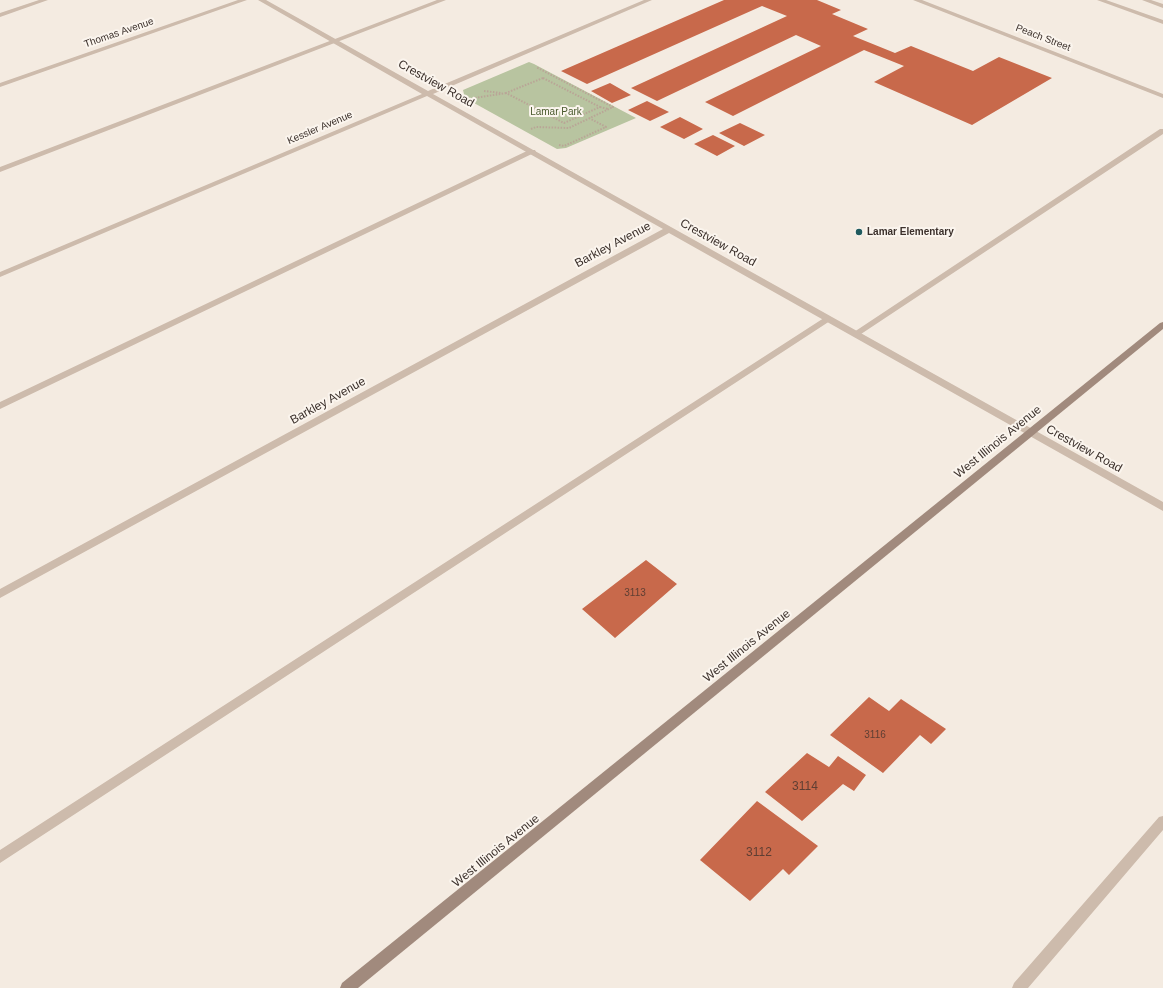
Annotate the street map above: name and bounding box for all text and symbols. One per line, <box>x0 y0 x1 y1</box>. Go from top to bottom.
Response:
street label: Thomas Avenue <box>83 16 155 50</box>
street label: Peach Street <box>1014 22 1072 54</box>
street label: Crestview Road <box>395 57 477 111</box>
park label: Lamar Park <box>530 106 582 118</box>
street label: Kessler Avenue <box>286 109 354 147</box>
street label: Crestview Road <box>677 216 759 270</box>
street label: Barkley Avenue <box>573 219 653 271</box>
place label: Lamar Elementary <box>867 226 954 238</box>
marker: Lamar Elementary <box>854 227 864 237</box>
street label: Barkley Avenue <box>288 374 368 428</box>
street label: West Illinois Avenue <box>952 403 1044 481</box>
street label: Crestview Road <box>1043 422 1125 476</box>
house number: 3113 <box>624 587 646 599</box>
street label: West Illinois Avenue <box>701 607 793 685</box>
house number: 3116 <box>864 729 886 741</box>
house number: 3114 <box>792 780 818 794</box>
street label: West Illinois Avenue <box>450 812 542 890</box>
house number: 3112 <box>746 846 772 860</box>

